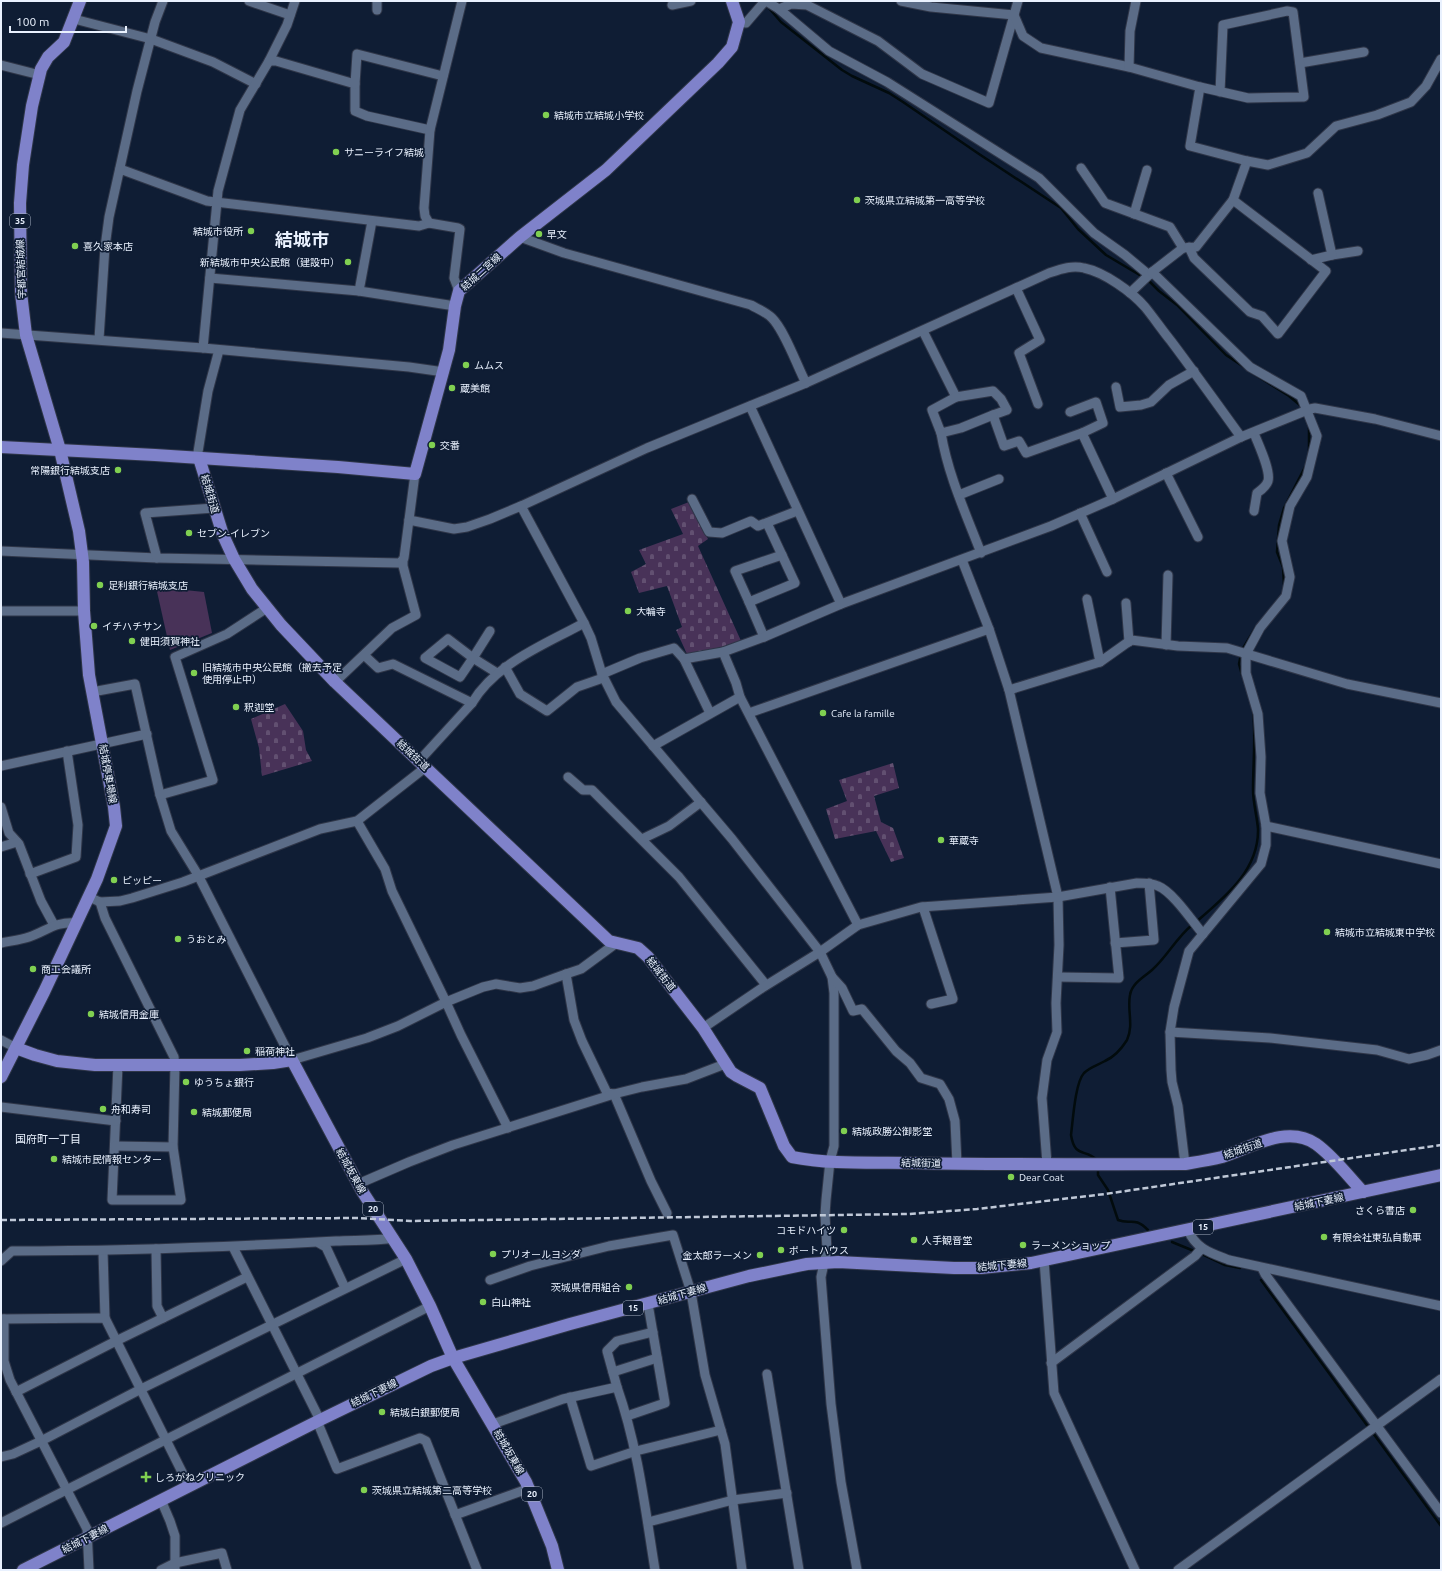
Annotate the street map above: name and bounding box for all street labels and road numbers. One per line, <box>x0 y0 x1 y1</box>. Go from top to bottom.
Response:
road number: 35 <box>10 214 30 228</box>
street label: 宇都宮結城線 <box>14 239 28 299</box>
street label: 結城二宮線 <box>459 251 503 293</box>
street label: 結城街道 <box>199 473 221 515</box>
street label: 結城街道 <box>395 737 431 773</box>
street label: 結城停車場線 <box>97 744 119 804</box>
street label: 結城街道 <box>644 955 678 993</box>
street label: 結城街道 <box>1222 1137 1264 1161</box>
street label: 結城坂東線 <box>334 1146 368 1196</box>
street label: 結城街道 <box>901 1157 941 1169</box>
street label: 結城下妻線 <box>1293 1191 1345 1213</box>
road number: 20 <box>363 1202 383 1216</box>
road number: 15 <box>1193 1220 1213 1234</box>
street label: 結城下妻線 <box>977 1257 1027 1273</box>
street label: 結城下妻線 <box>656 1282 708 1306</box>
road number: 15 <box>623 1301 643 1315</box>
street label: 結城下妻線 <box>349 1377 399 1409</box>
street label: 結城坂東線 <box>492 1428 526 1476</box>
road number: 20 <box>522 1487 542 1501</box>
street label: 結城下妻線 <box>60 1523 110 1555</box>

